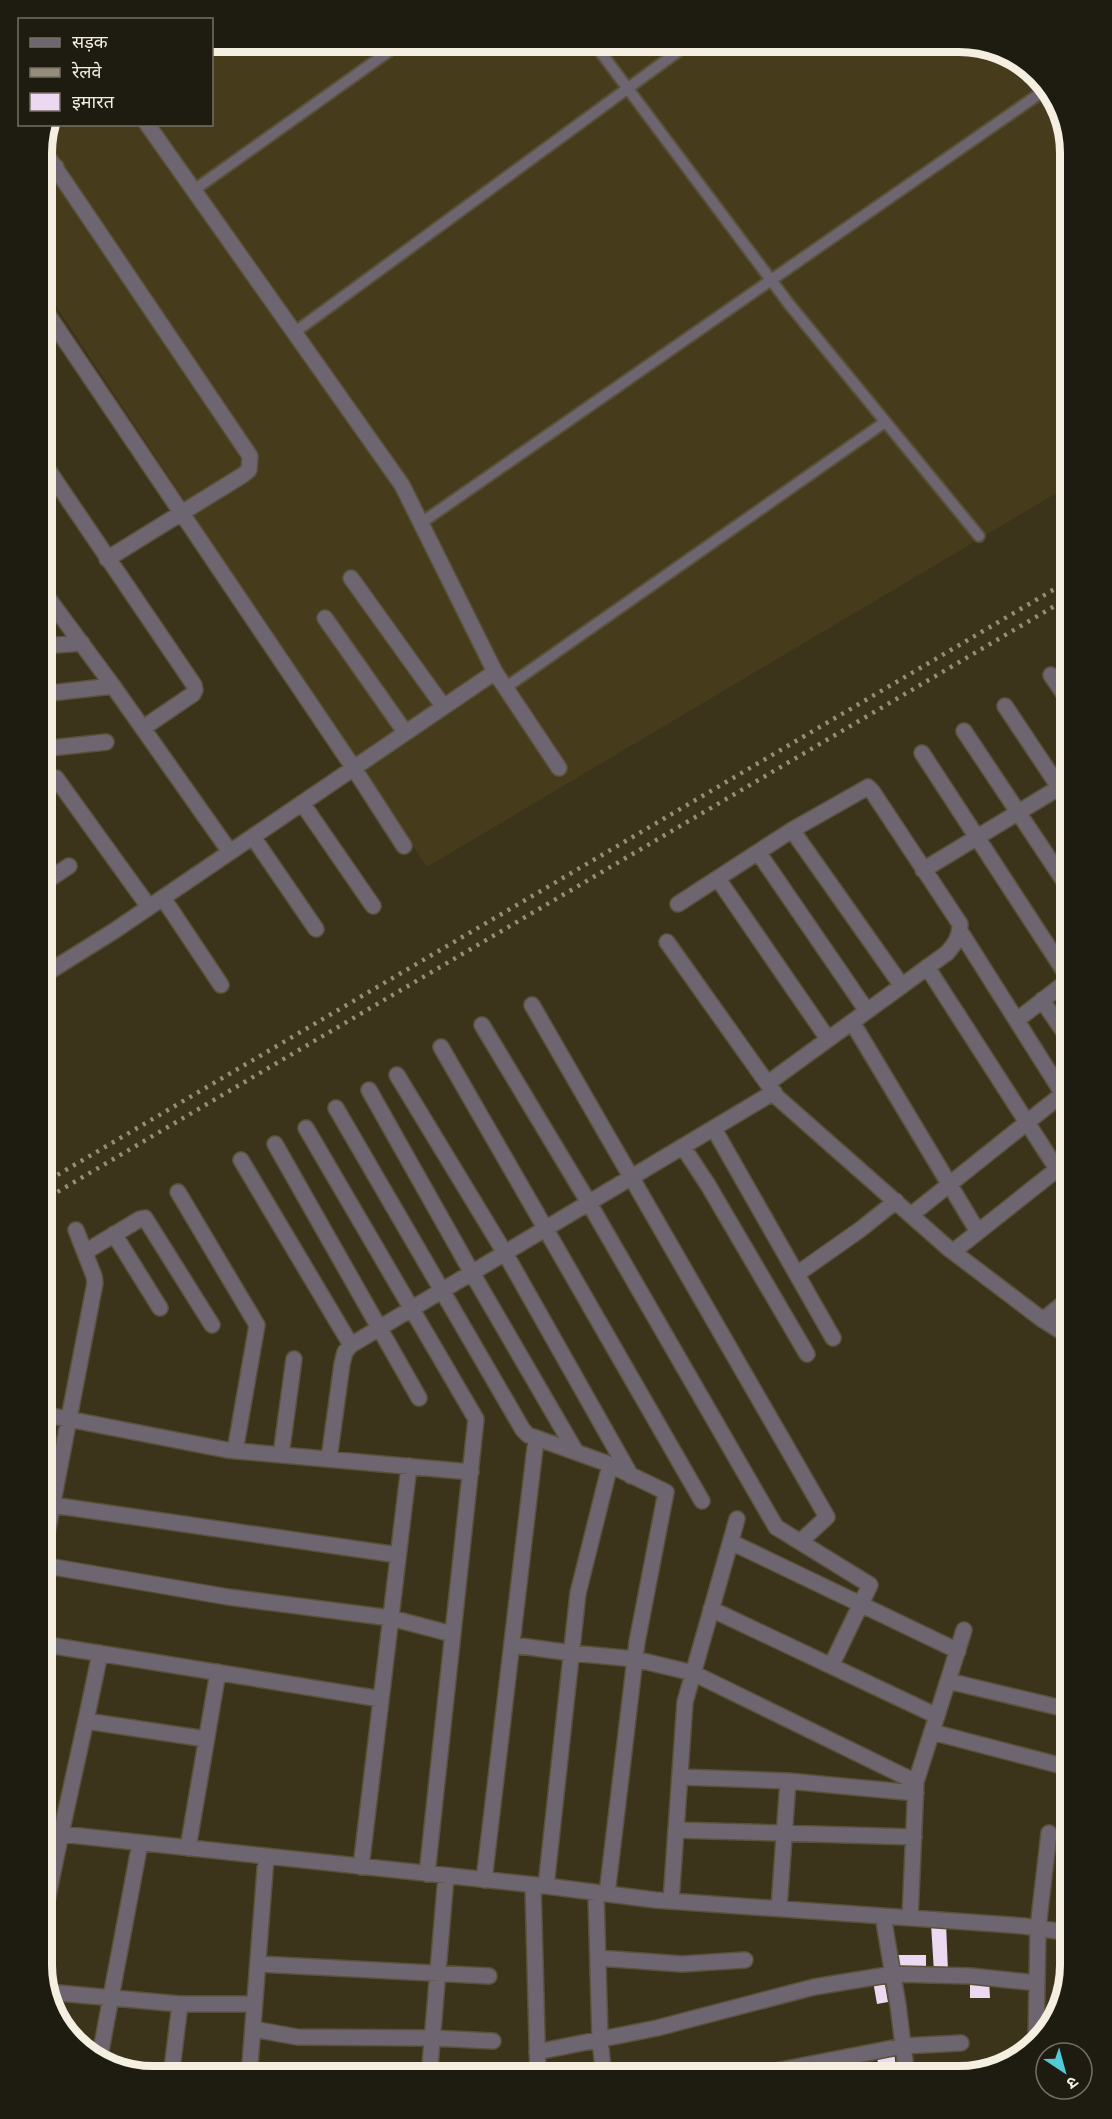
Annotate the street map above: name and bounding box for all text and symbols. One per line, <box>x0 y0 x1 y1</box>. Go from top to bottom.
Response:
legend <box>18 18 213 126</box>
text: सड़क <box>72 34 109 52</box>
text: रेलवे <box>71 61 103 82</box>
text: इमारत <box>72 94 115 112</box>
north arrow <box>1034 2041 1094 2101</box>
text: उ <box>1063 2073 1081 2092</box>

